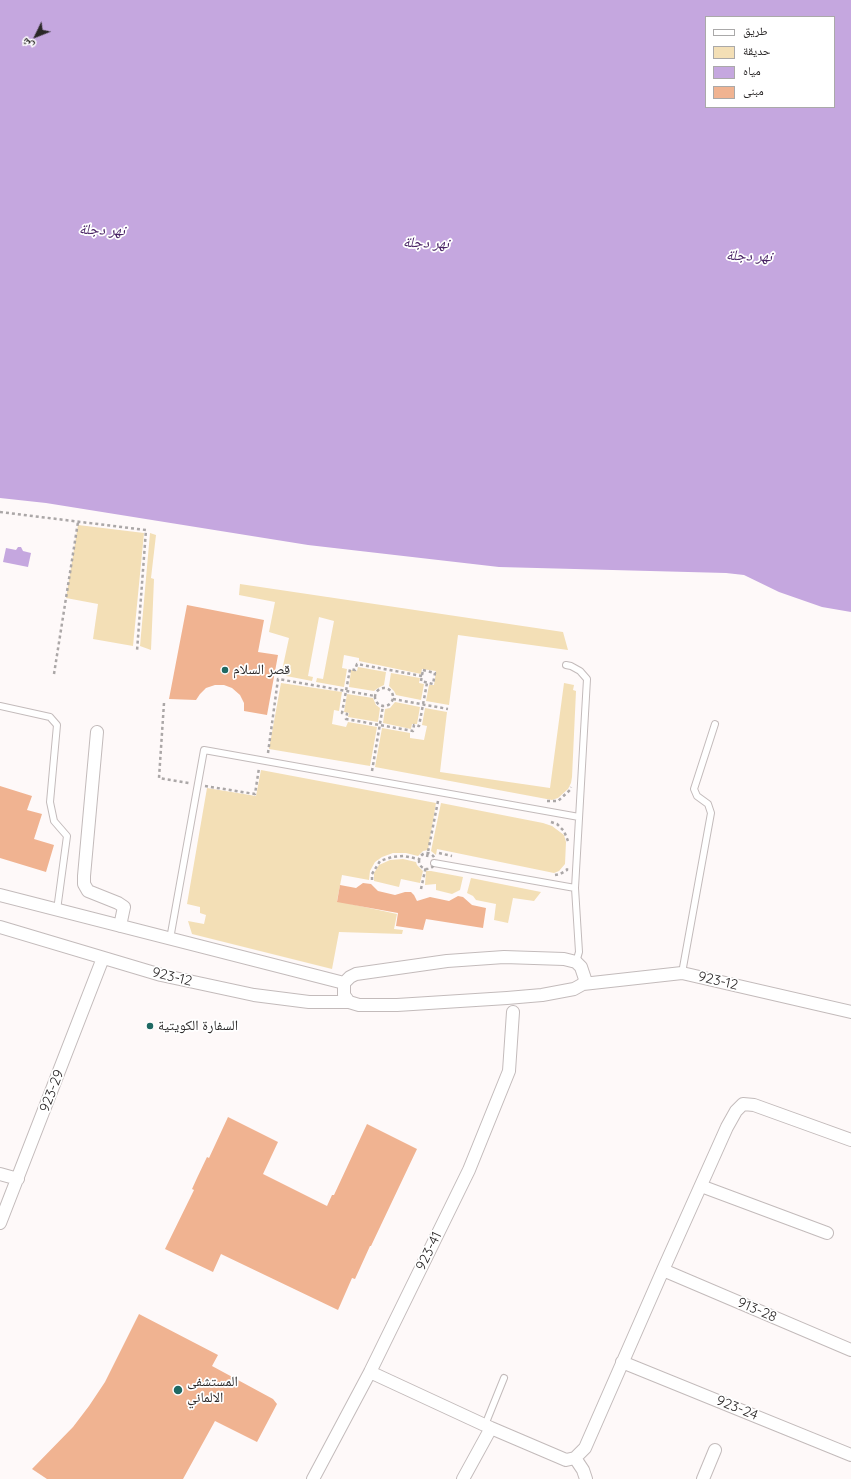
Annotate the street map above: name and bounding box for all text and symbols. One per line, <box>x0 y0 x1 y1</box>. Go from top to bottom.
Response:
north arrow <box>16 16 56 56</box>
legend <box>705 16 835 108</box>
text: طريق <box>743 23 768 38</box>
text: ش <box>18 35 36 53</box>
text: حديقة <box>743 43 771 58</box>
text: مياه <box>743 63 761 78</box>
text: مبنى <box>743 83 764 98</box>
water label: نهر دجلة <box>79 220 125 240</box>
water label: نهر دجلة <box>403 233 449 253</box>
water label: نهر دجلة <box>726 246 772 266</box>
place label: قصر السلام <box>233 662 290 678</box>
marker: قصر السلام <box>220 665 230 675</box>
street label: 923-12 <box>150 964 194 990</box>
street label: 923-12 <box>696 968 740 994</box>
place label: السفارة الكويتية <box>158 1018 238 1034</box>
marker: السفارة الكويتية <box>145 1021 155 1031</box>
street label: 923-29 <box>36 1067 68 1115</box>
street label: 923-41 <box>413 1229 445 1273</box>
street label: 913-28 <box>735 1294 779 1326</box>
place label: المستشفى الالماني <box>187 1374 238 1406</box>
marker: المستشفى الالماني <box>172 1384 184 1396</box>
street label: 923-24 <box>714 1392 760 1424</box>

